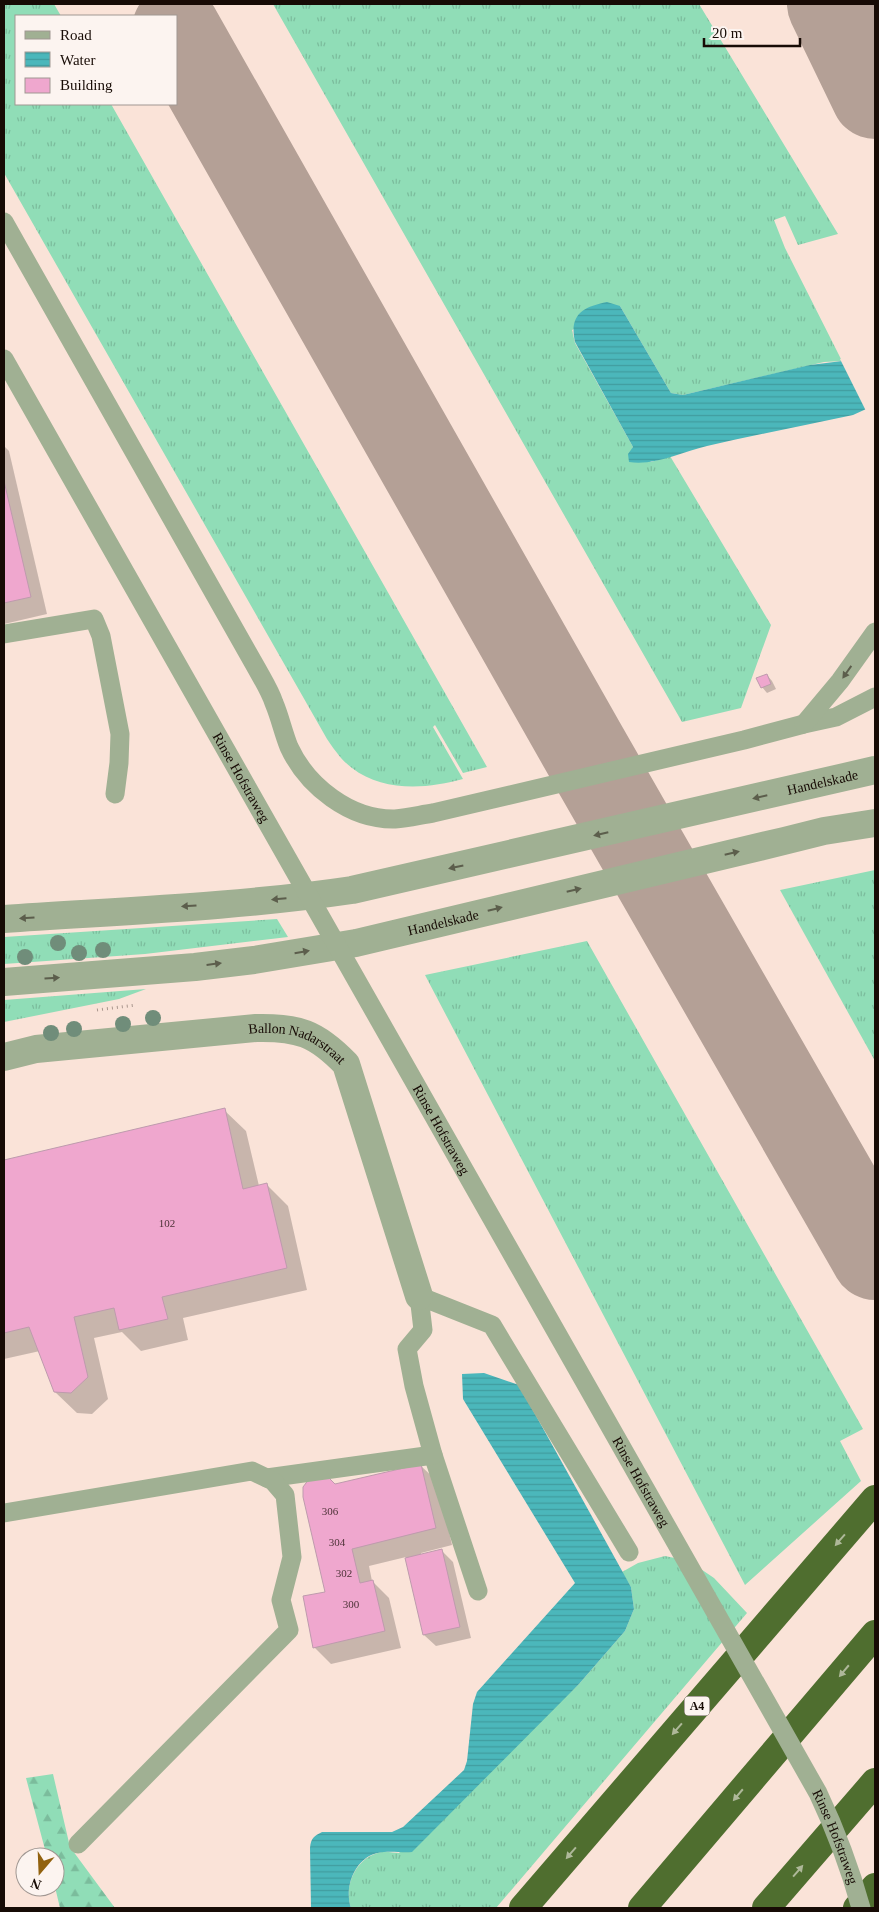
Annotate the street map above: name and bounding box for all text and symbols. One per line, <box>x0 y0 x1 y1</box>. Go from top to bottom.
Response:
legend <box>15 15 178 105</box>
scale bar <box>704 15 800 47</box>
text: 20 m <box>712 25 743 41</box>
text: Road <box>60 27 92 43</box>
text: Water <box>60 52 95 68</box>
text: Building <box>60 77 113 93</box>
one-way arrow <box>842 665 852 678</box>
street label: Rinse Hofstraweg <box>210 730 272 825</box>
street label: Handelskade <box>786 767 860 798</box>
one-way arrow <box>752 793 767 801</box>
one-way arrow <box>594 830 609 838</box>
one-way arrow <box>725 849 740 857</box>
one-way arrow <box>448 863 463 871</box>
one-way arrow <box>567 886 582 894</box>
one-way arrow <box>271 896 287 904</box>
one-way arrow <box>181 903 197 911</box>
one-way arrow <box>487 904 502 912</box>
street label: Handelskade <box>406 907 480 938</box>
one-way arrow <box>19 914 35 922</box>
one-way arrow <box>294 947 310 955</box>
one-way arrow <box>207 960 223 968</box>
one-way arrow <box>45 974 61 982</box>
street label: Ballon Nadarstraat <box>248 1021 349 1067</box>
street label: Rinse Hofstraweg <box>410 1082 472 1177</box>
house number: 102 <box>159 1217 175 1229</box>
street label: Rinse Hofstraweg <box>609 1434 672 1530</box>
house number: 306 <box>322 1505 339 1517</box>
one-way arrow <box>834 1533 846 1545</box>
house number: 304 <box>329 1536 346 1548</box>
house number: 302 <box>336 1567 352 1579</box>
house number: 300 <box>343 1598 360 1610</box>
one-way arrow <box>838 1665 849 1678</box>
road number: A4 <box>684 1696 710 1715</box>
one-way arrow <box>671 1723 683 1735</box>
street label: Rinse Hofstraweg <box>809 1787 860 1886</box>
one-way arrow <box>733 1789 744 1801</box>
one-way arrow <box>565 1846 577 1858</box>
north arrow <box>15 1847 65 1897</box>
one-way arrow <box>792 1866 804 1878</box>
text: N <box>29 1875 43 1893</box>

